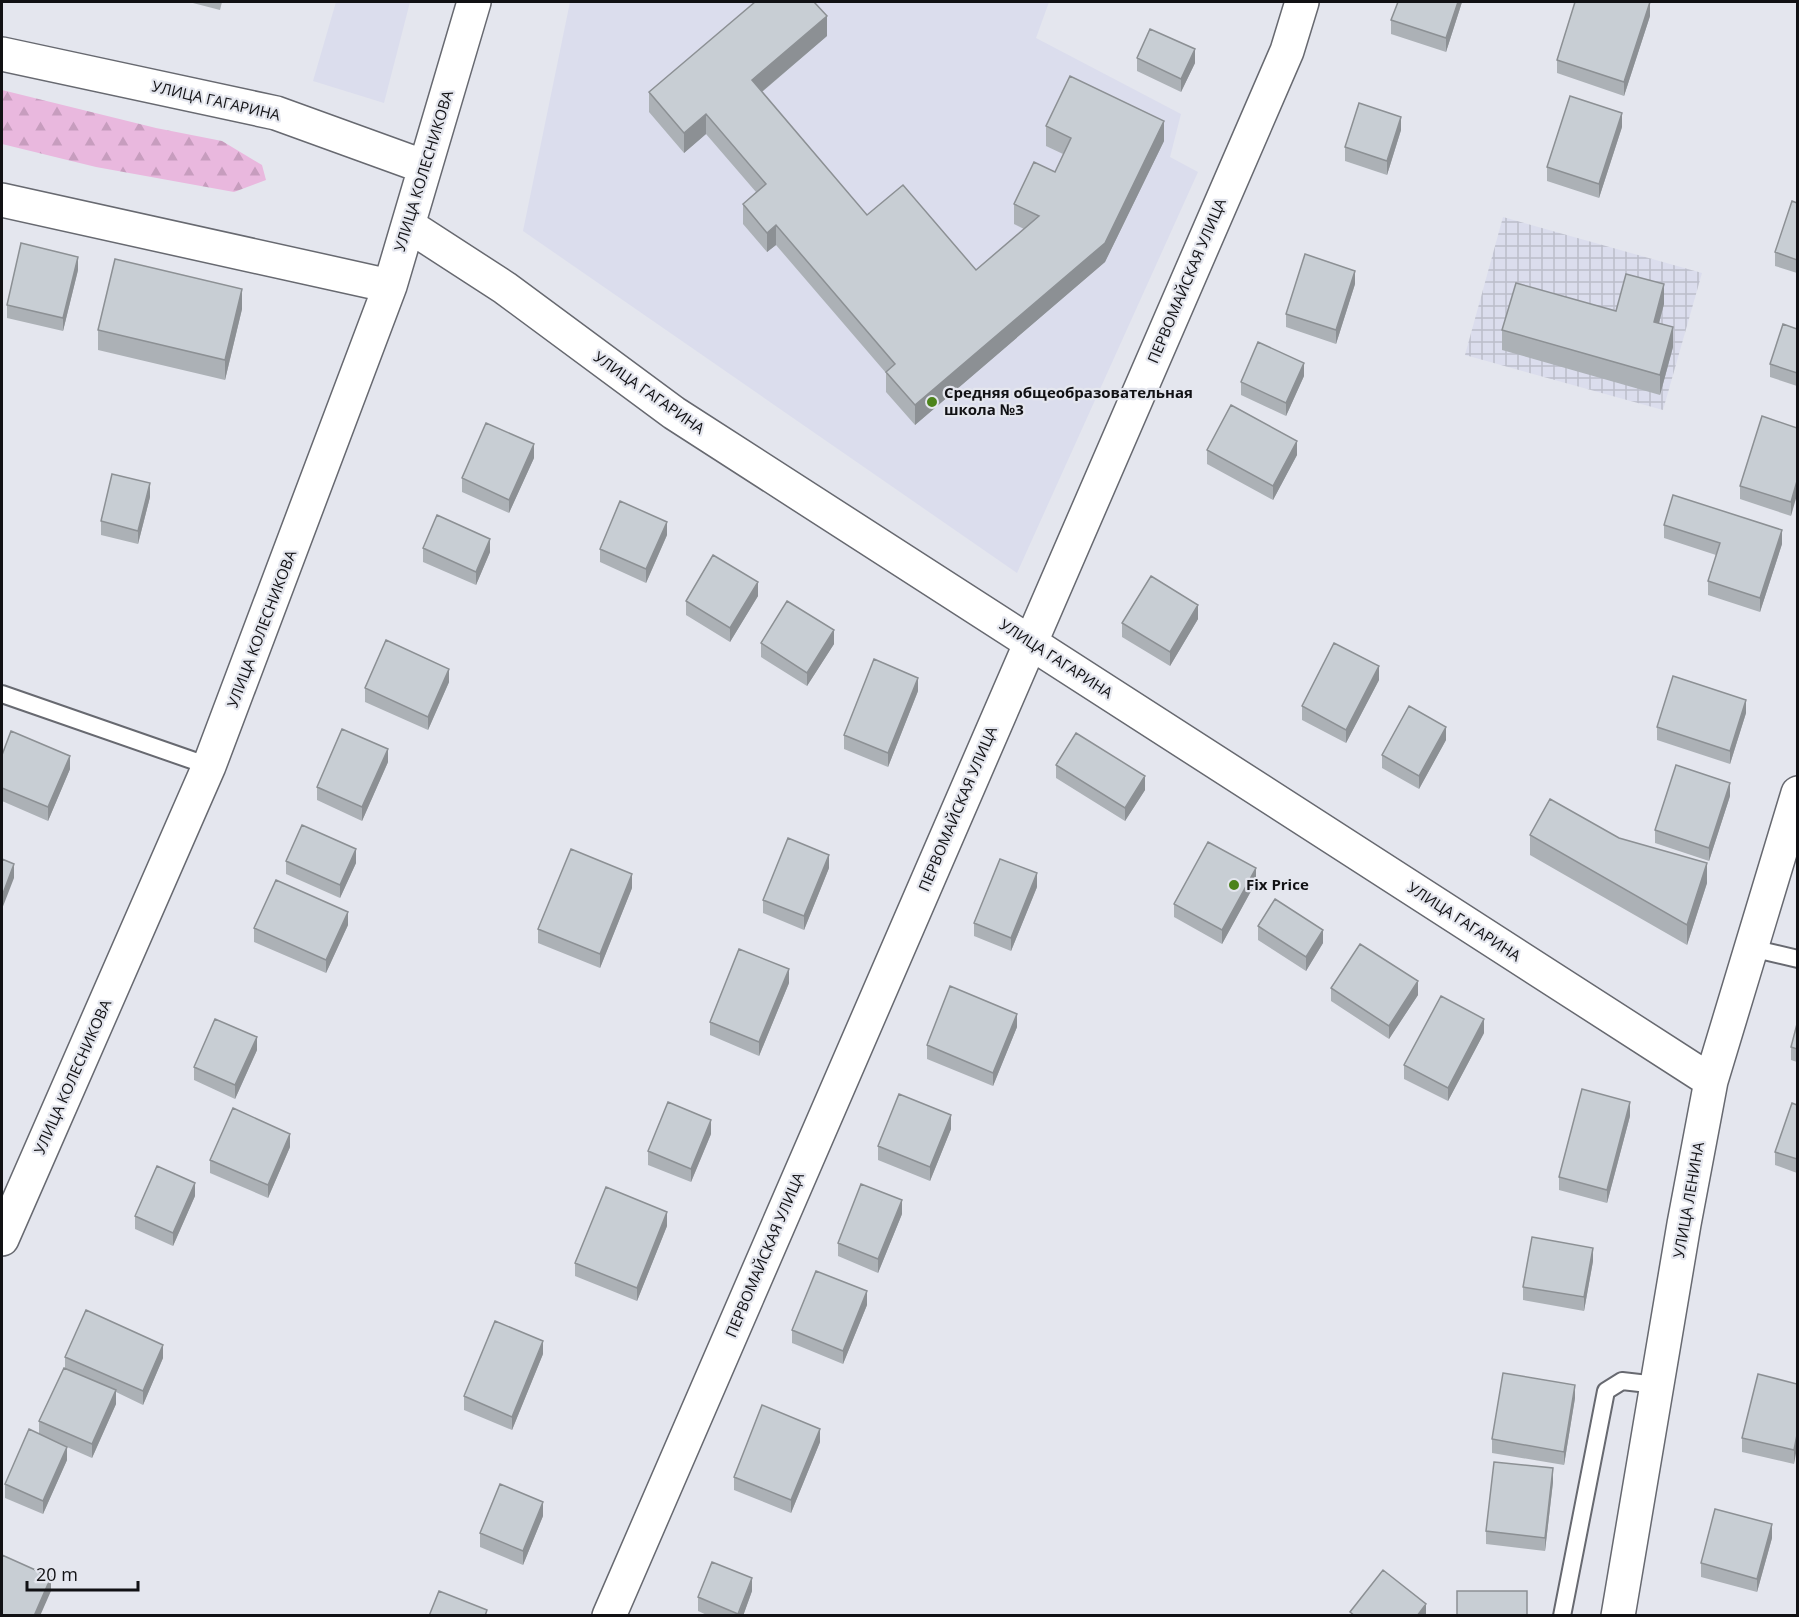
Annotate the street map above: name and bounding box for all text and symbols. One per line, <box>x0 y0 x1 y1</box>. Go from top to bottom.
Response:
street label: УЛИЦА ГАГАРИНА <box>150 76 283 125</box>
street label: УЛИЦА КОЛЕСНИКОВА <box>389 87 457 254</box>
street label: ПЕРВОМАЙСКАЯ УЛИЦА <box>1142 195 1230 366</box>
street label: УЛИЦА ГАГАРИНА <box>590 346 709 438</box>
place label: Средняя общеобразовательная школа №3 <box>944 382 1193 419</box>
marker: Средняя общеобразовательная школа №3 <box>925 395 939 409</box>
street label: УЛИЦА КОЛЕСНИКОВА <box>222 547 301 710</box>
street label: УЛИЦА ГАГАРИНА <box>996 614 1117 703</box>
street label: ПЕРВОМАЙСКАЯ УЛИЦА <box>913 723 1001 894</box>
place label: Fix Price <box>1246 874 1309 894</box>
street label: УЛИЦА ГАГАРИНА <box>1404 877 1525 966</box>
marker: Fix Price <box>1227 878 1241 892</box>
street label: УЛИЦА КОЛЕСНИКОВА <box>29 996 115 1157</box>
street label: УЛИЦА ЛЕНИНА <box>1668 1140 1708 1259</box>
street label: ПЕРВОМАЙСКАЯ УЛИЦА <box>720 1169 808 1340</box>
scale bar <box>27 1554 138 1592</box>
text: 20 m <box>36 1562 78 1586</box>

